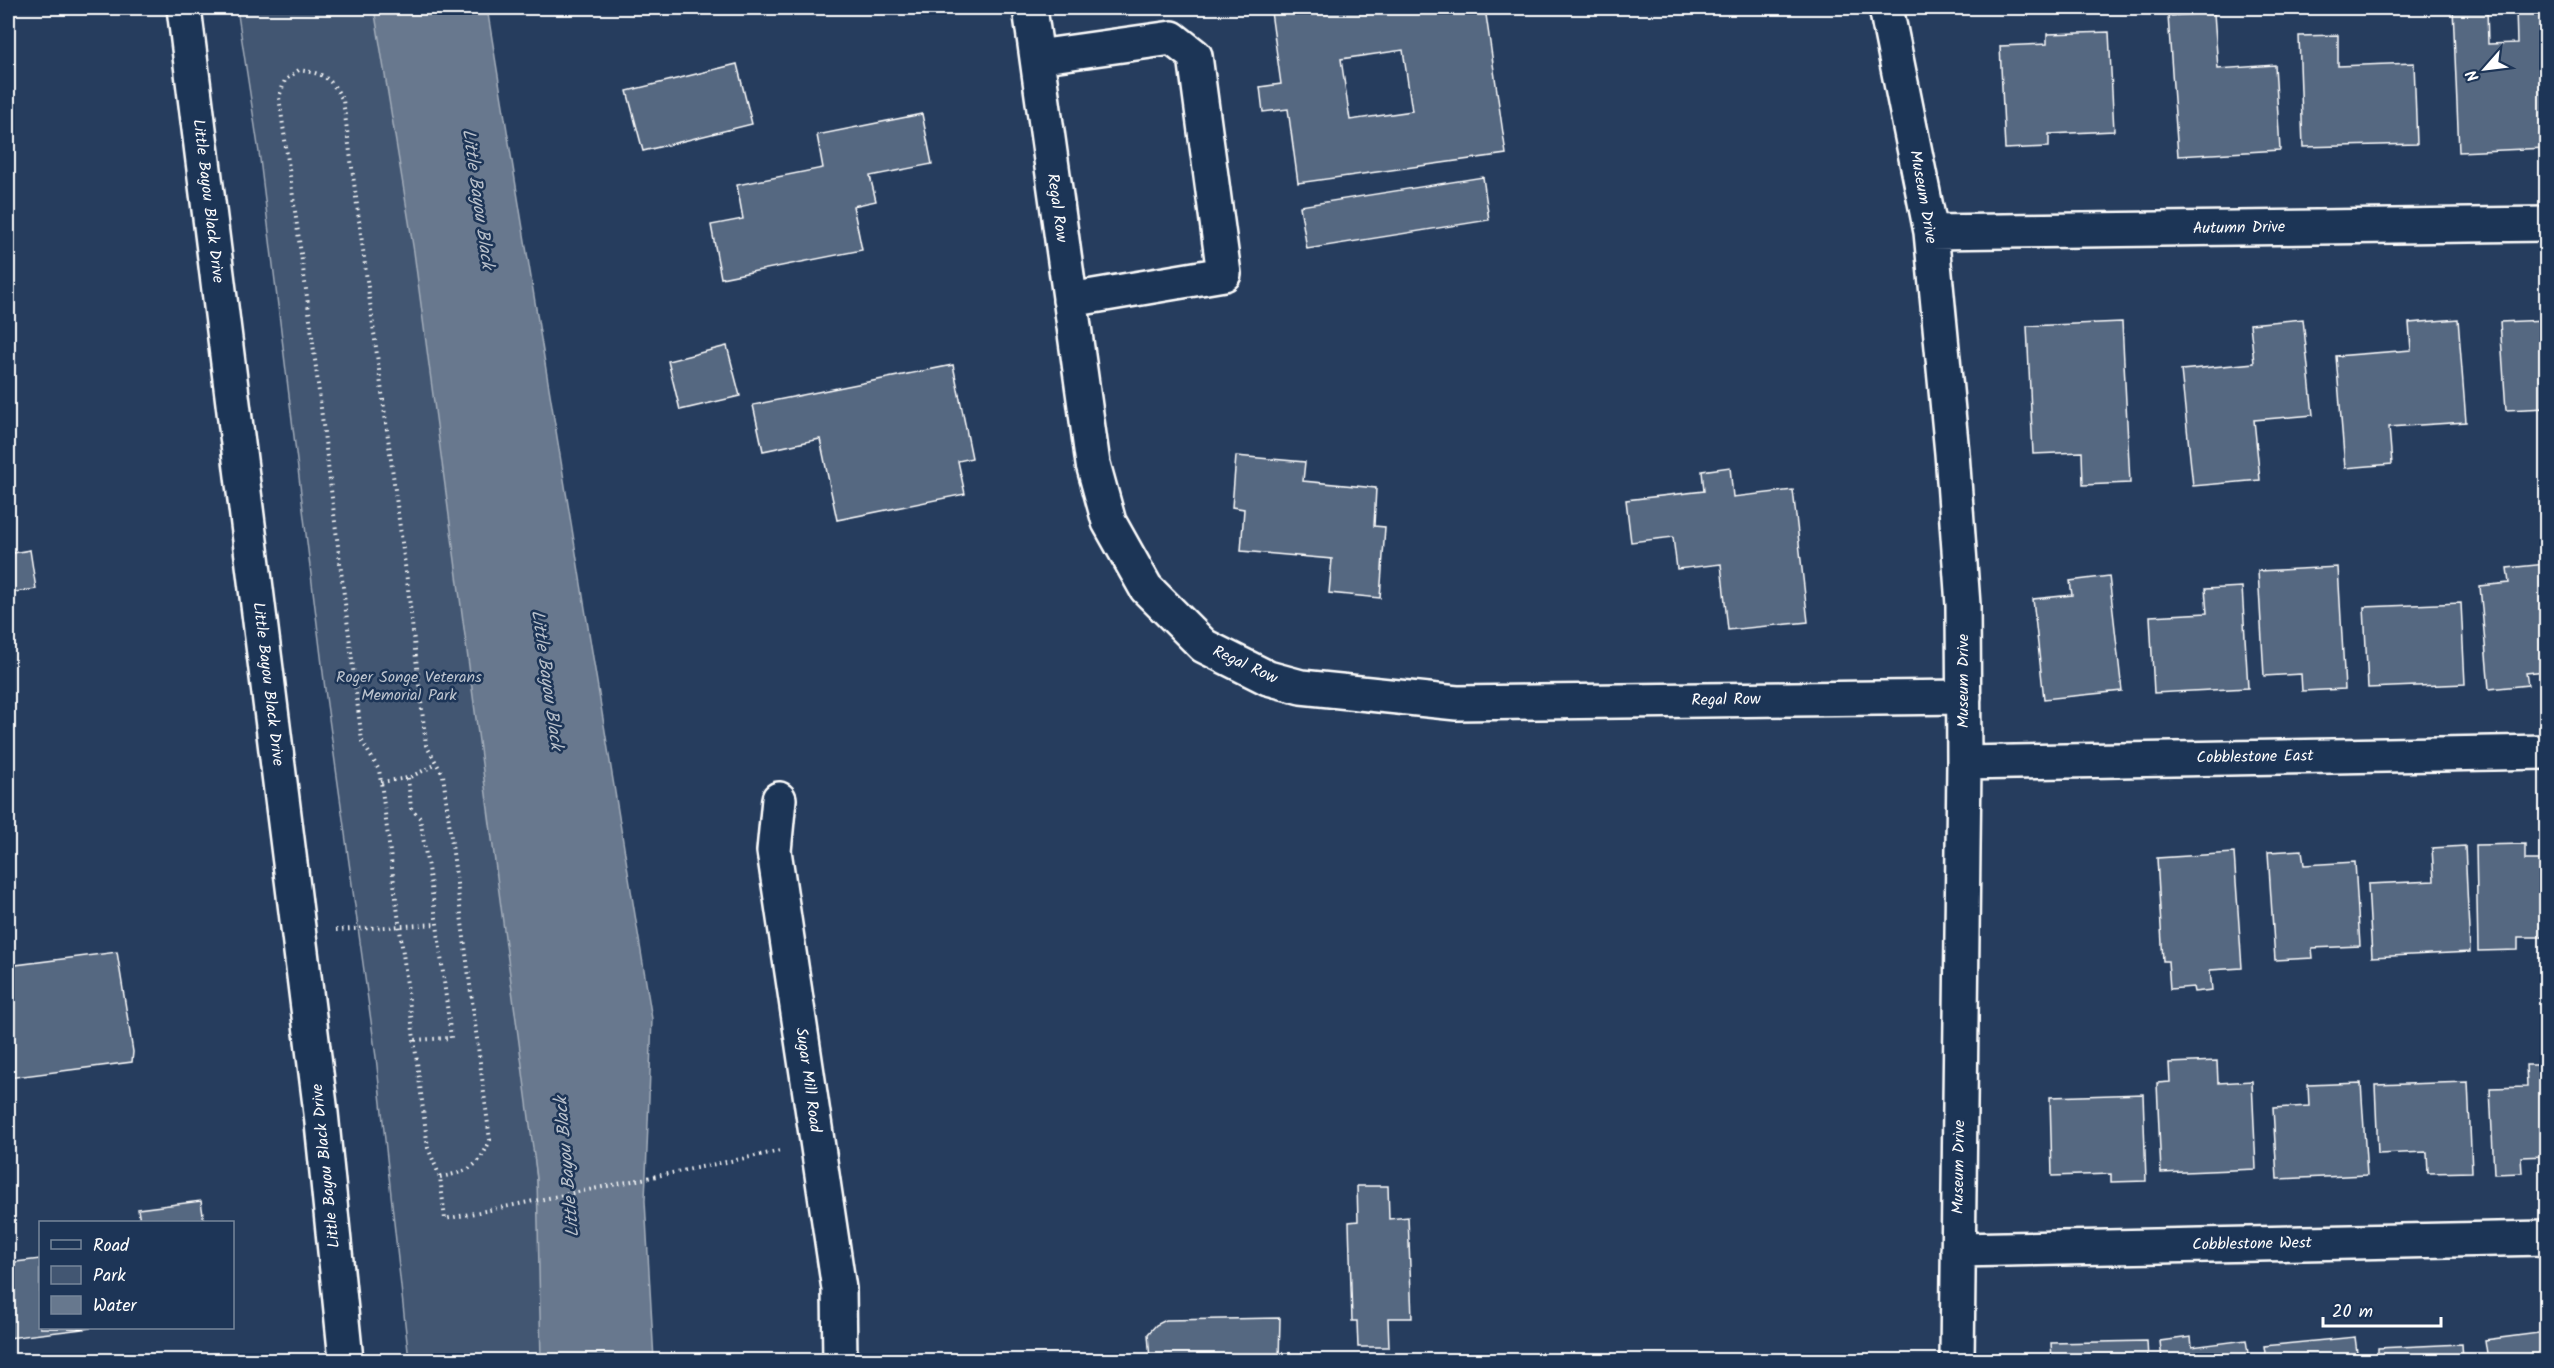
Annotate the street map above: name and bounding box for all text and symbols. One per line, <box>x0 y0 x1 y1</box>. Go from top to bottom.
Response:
north arrow <box>2455 39 2515 99</box>
text: N <box>2460 65 2486 86</box>
street label: Little Bayou Black Drive <box>186 118 230 284</box>
water label: Little Bayou Black <box>453 127 502 273</box>
street label: Museum Drive <box>1902 148 1944 246</box>
street label: Regal Row <box>1040 172 1074 244</box>
street label: Autumn Drive <box>2193 215 2285 241</box>
street label: Little Bayou Black Drive <box>246 601 290 767</box>
water label: Little Bayou Black <box>522 608 571 754</box>
street label: Museum Drive <box>1951 634 1976 728</box>
street label: Regal Row <box>1208 639 1282 691</box>
park label: Roger Songe Veterans Memorial Park <box>336 665 482 708</box>
street label: Regal Row <box>1691 687 1761 713</box>
street label: Cobblestone East <box>2196 743 2315 771</box>
street label: Sugar Mill Road <box>788 1026 828 1135</box>
street label: Little Bayou Black Drive <box>305 1083 347 1249</box>
water label: Little Bayou Black <box>547 1093 589 1238</box>
street label: Museum Drive <box>1946 1120 1972 1214</box>
legend <box>39 1221 234 1329</box>
street label: Cobblestone West <box>2192 1230 2313 1258</box>
text: Road <box>93 1232 130 1261</box>
text: Park <box>93 1262 126 1291</box>
scale bar <box>2323 1290 2442 1328</box>
text: Water <box>93 1292 138 1321</box>
text: 20 m <box>2332 1298 2373 1327</box>

